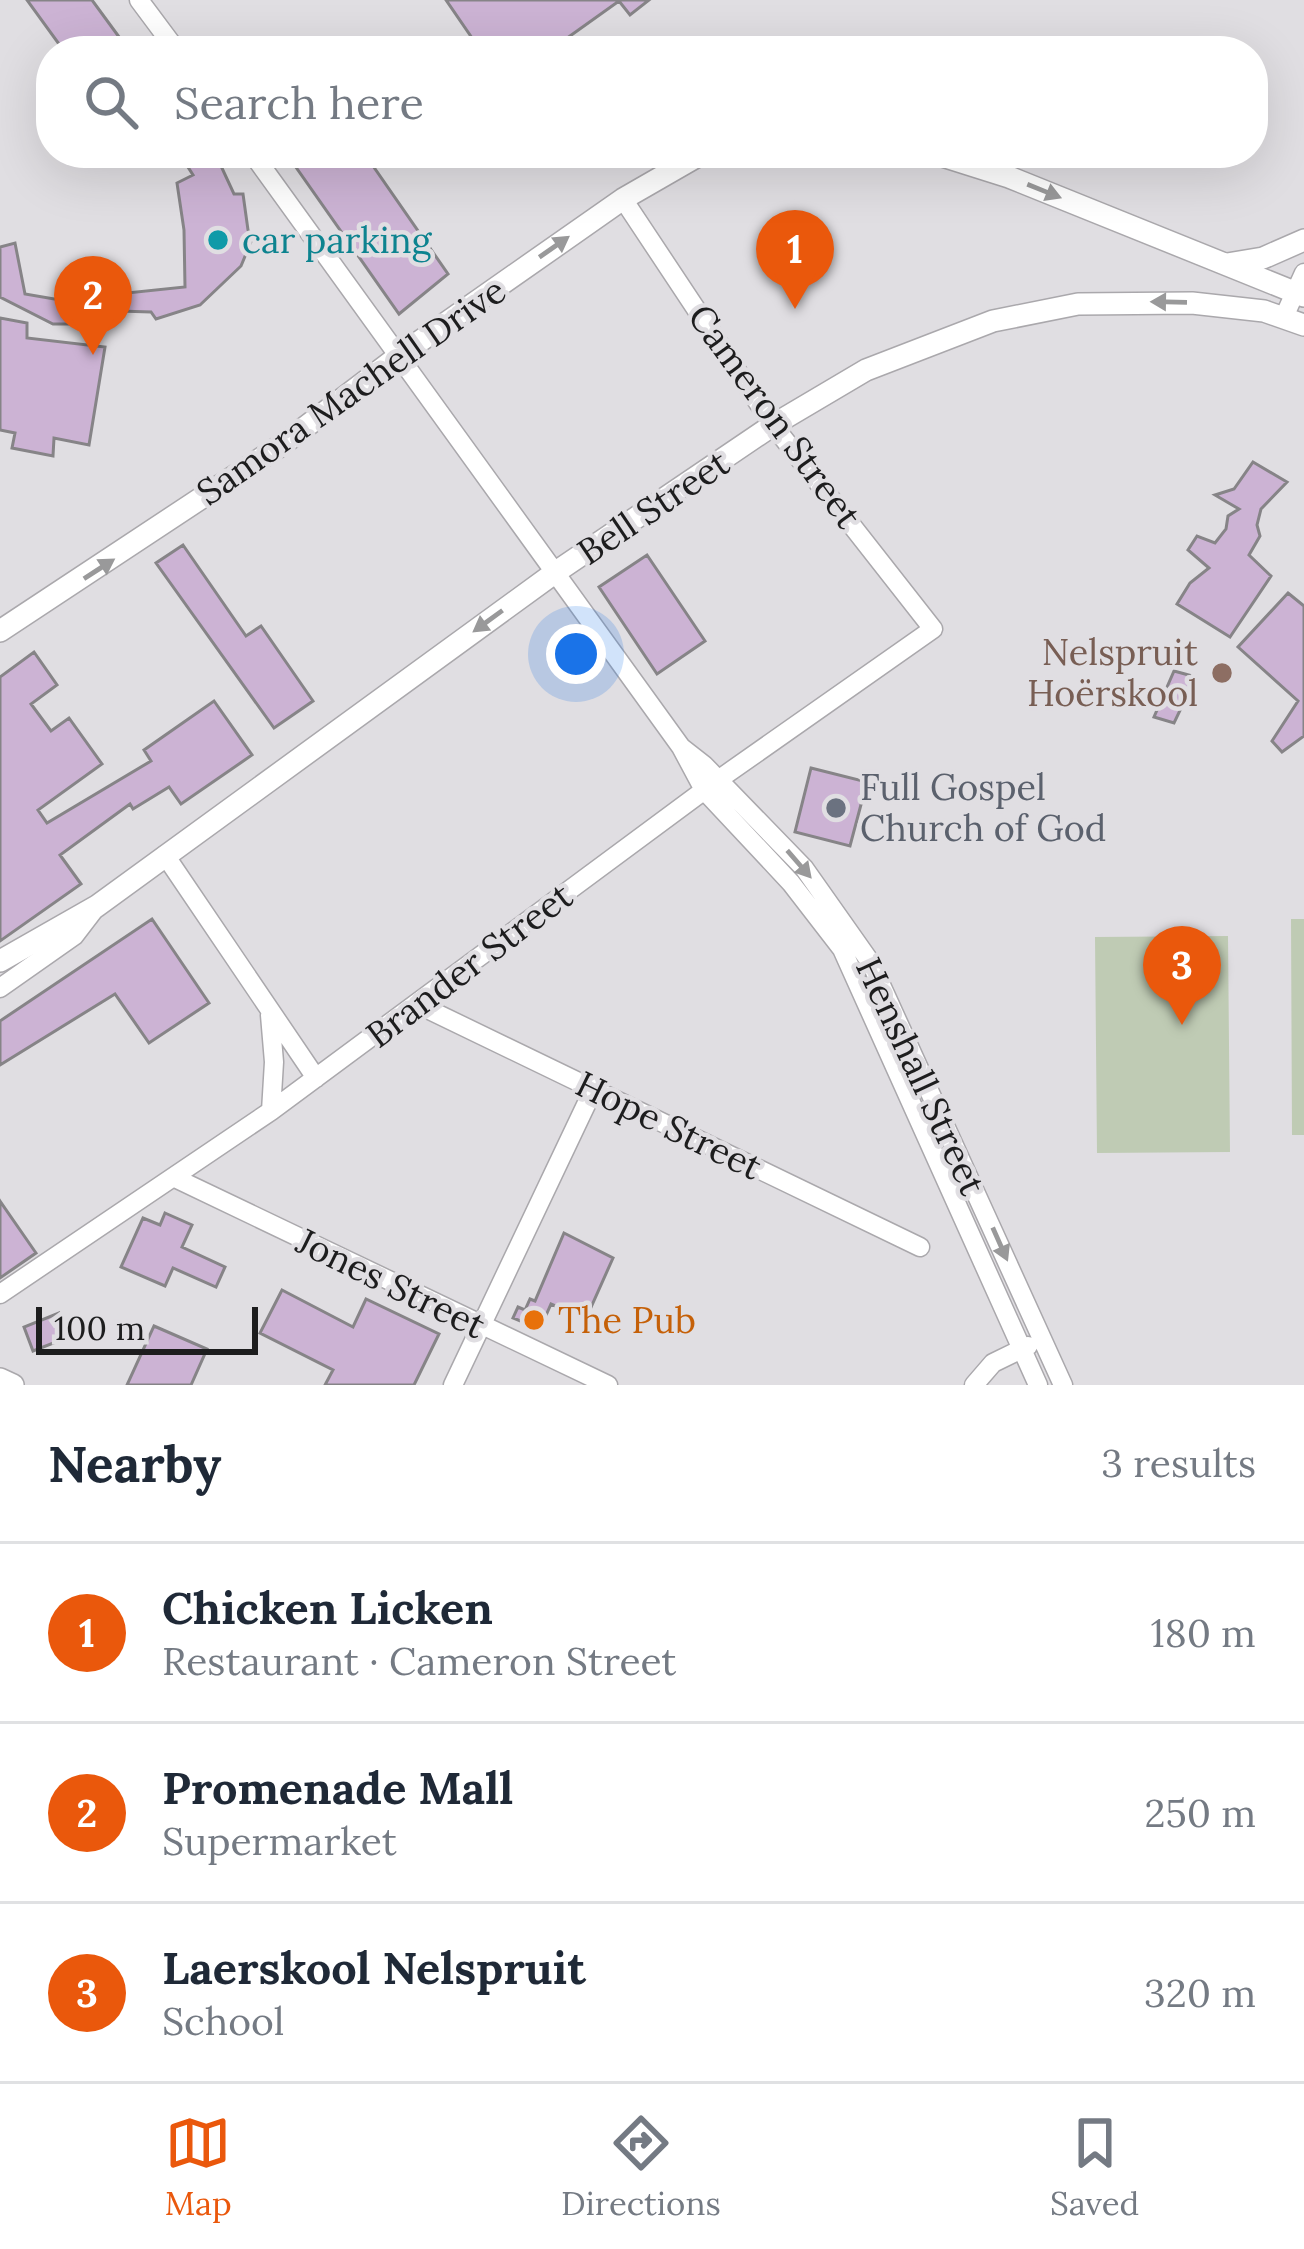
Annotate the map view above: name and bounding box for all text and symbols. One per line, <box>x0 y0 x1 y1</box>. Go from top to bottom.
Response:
search box <box>36 36 1268 168</box>
icon: search <box>78 69 144 135</box>
text: Search here <box>174 74 424 131</box>
one-way arrow <box>1026 182 1062 201</box>
pin: 1 <box>756 210 834 309</box>
place label: car parking <box>242 217 433 263</box>
marker: car parking <box>205 227 231 253</box>
one-way arrow <box>538 236 571 259</box>
pin: 2 <box>54 256 132 355</box>
street label: Samora Machell Drive <box>188 267 514 515</box>
one-way arrow <box>1149 293 1187 312</box>
street label: Cameron Street <box>678 295 872 537</box>
street label: Bell Street <box>568 440 738 574</box>
one-way arrow <box>82 559 116 580</box>
one-way arrow <box>472 609 504 633</box>
your location <box>546 624 606 684</box>
place label: Nelspruit Hoërskool <box>1027 629 1198 716</box>
marker: Nelspruit Hoërskool <box>1209 660 1235 686</box>
place label: Full Gospel Church of God <box>860 764 1106 851</box>
marker: Full Gospel Church of God <box>823 795 849 821</box>
one-way arrow <box>785 849 812 879</box>
street label: Brander Street <box>357 873 581 1057</box>
pin: 3 <box>1143 926 1221 1025</box>
street label: Henshall Street <box>846 950 996 1202</box>
street label: Hope Street <box>569 1060 769 1190</box>
street label: Jones Street <box>288 1217 493 1348</box>
one-way arrow <box>991 1227 1011 1262</box>
place label: The Pub <box>558 1297 696 1343</box>
scale bar <box>36 1301 258 1354</box>
text: 100 m <box>54 1307 145 1349</box>
marker: The Pub <box>521 1307 547 1333</box>
text: Nearby <box>48 1431 221 1496</box>
text: 3 results <box>1101 1438 1256 1488</box>
text: Chicken Licken <box>162 1579 493 1636</box>
text: 1 <box>79 1608 95 1658</box>
text: 180 m <box>1151 1608 1256 1658</box>
text: Restaurant · Cameron Street <box>162 1636 676 1686</box>
text: Promenade Mall <box>162 1759 513 1816</box>
text: 2 <box>77 1788 97 1838</box>
text: 250 m <box>1144 1788 1256 1838</box>
text: Supermarket <box>162 1816 397 1866</box>
text: Laerskool Nelspruit <box>162 1939 586 1996</box>
text: 3 <box>76 1968 98 2018</box>
text: 320 m <box>1144 1968 1256 2018</box>
text: School <box>162 1996 284 2046</box>
tab: Map <box>165 2110 232 2224</box>
tab: Directions <box>561 2110 721 2224</box>
tab: Saved <box>1050 2110 1139 2224</box>

